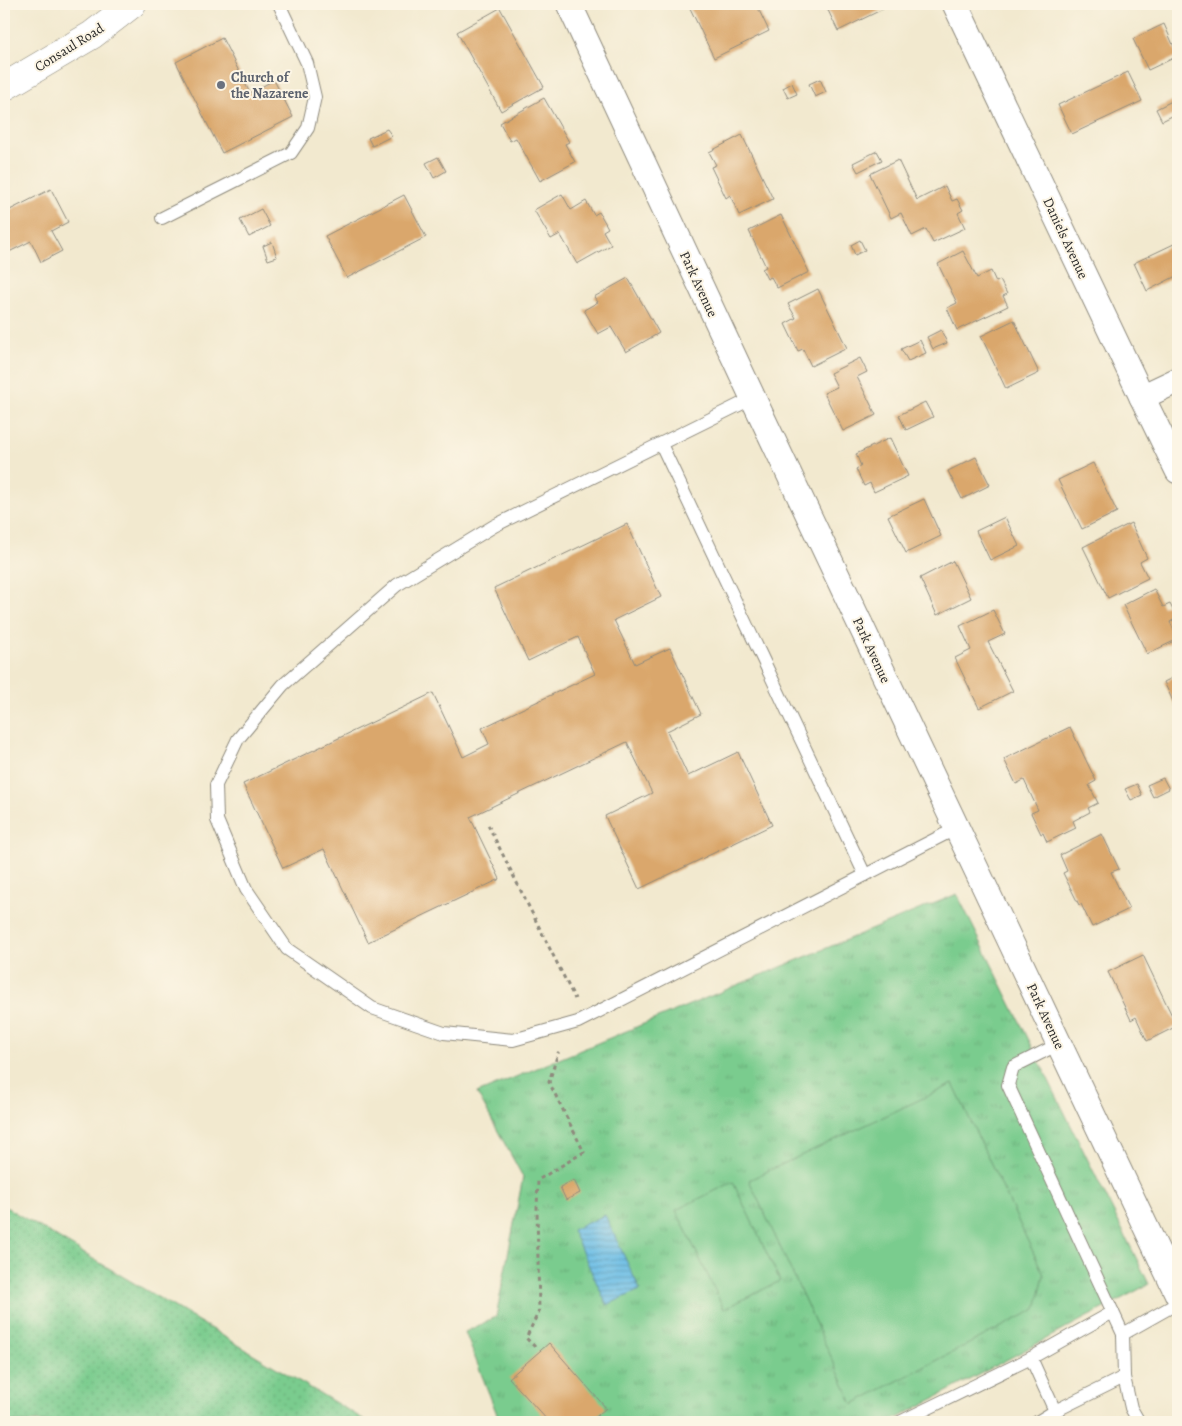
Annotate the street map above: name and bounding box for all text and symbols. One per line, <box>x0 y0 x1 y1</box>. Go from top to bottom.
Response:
street label: Consaul Road <box>31 18 108 76</box>
place label: Church of the Nazarene <box>231 68 309 103</box>
marker: Church of the Nazarene <box>215 79 227 91</box>
street label: Daniels Avenue <box>1038 194 1093 282</box>
street label: Park Avenue <box>675 248 722 320</box>
street label: Park Avenue <box>848 614 895 686</box>
street label: Park Avenue <box>1022 980 1069 1052</box>

